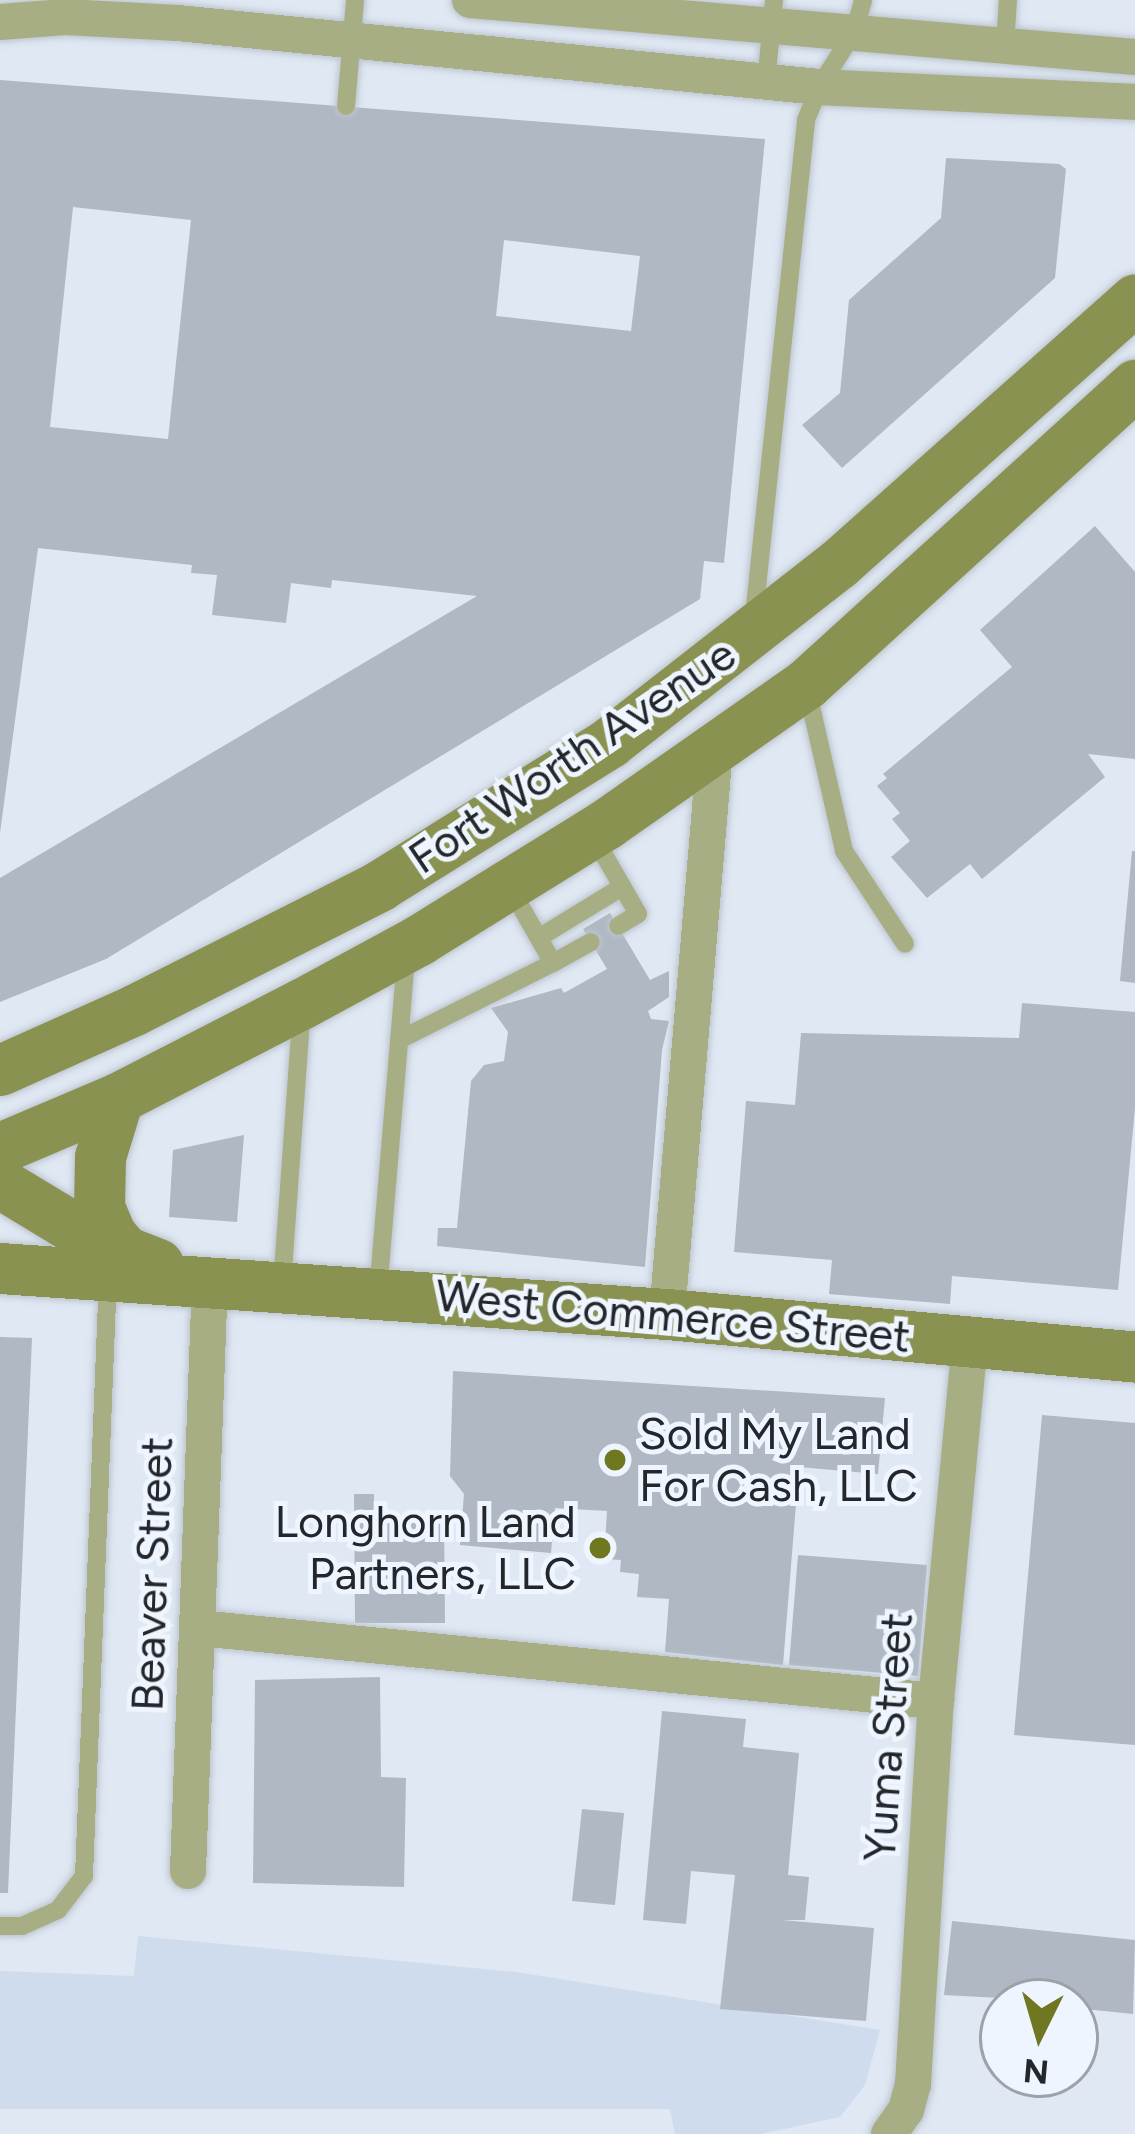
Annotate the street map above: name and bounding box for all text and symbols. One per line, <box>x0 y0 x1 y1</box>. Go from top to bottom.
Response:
street label: Fort Worth Avenue <box>399 627 745 885</box>
street label: West Commerce Street <box>434 1268 912 1364</box>
place label: Sold My Land For Cash, LLC <box>639 1407 918 1513</box>
street label: Beaver Street <box>120 1436 184 1712</box>
marker: Sold My Land For Cash, LLC <box>602 1447 628 1473</box>
place label: Longhorn Land Partners, LLC <box>275 1495 576 1601</box>
marker: Longhorn Land Partners, LLC <box>587 1535 613 1561</box>
street label: Yuma Street <box>852 1611 924 1863</box>
north arrow <box>979 1978 1099 2098</box>
text: N <box>1022 2051 1050 2092</box>

